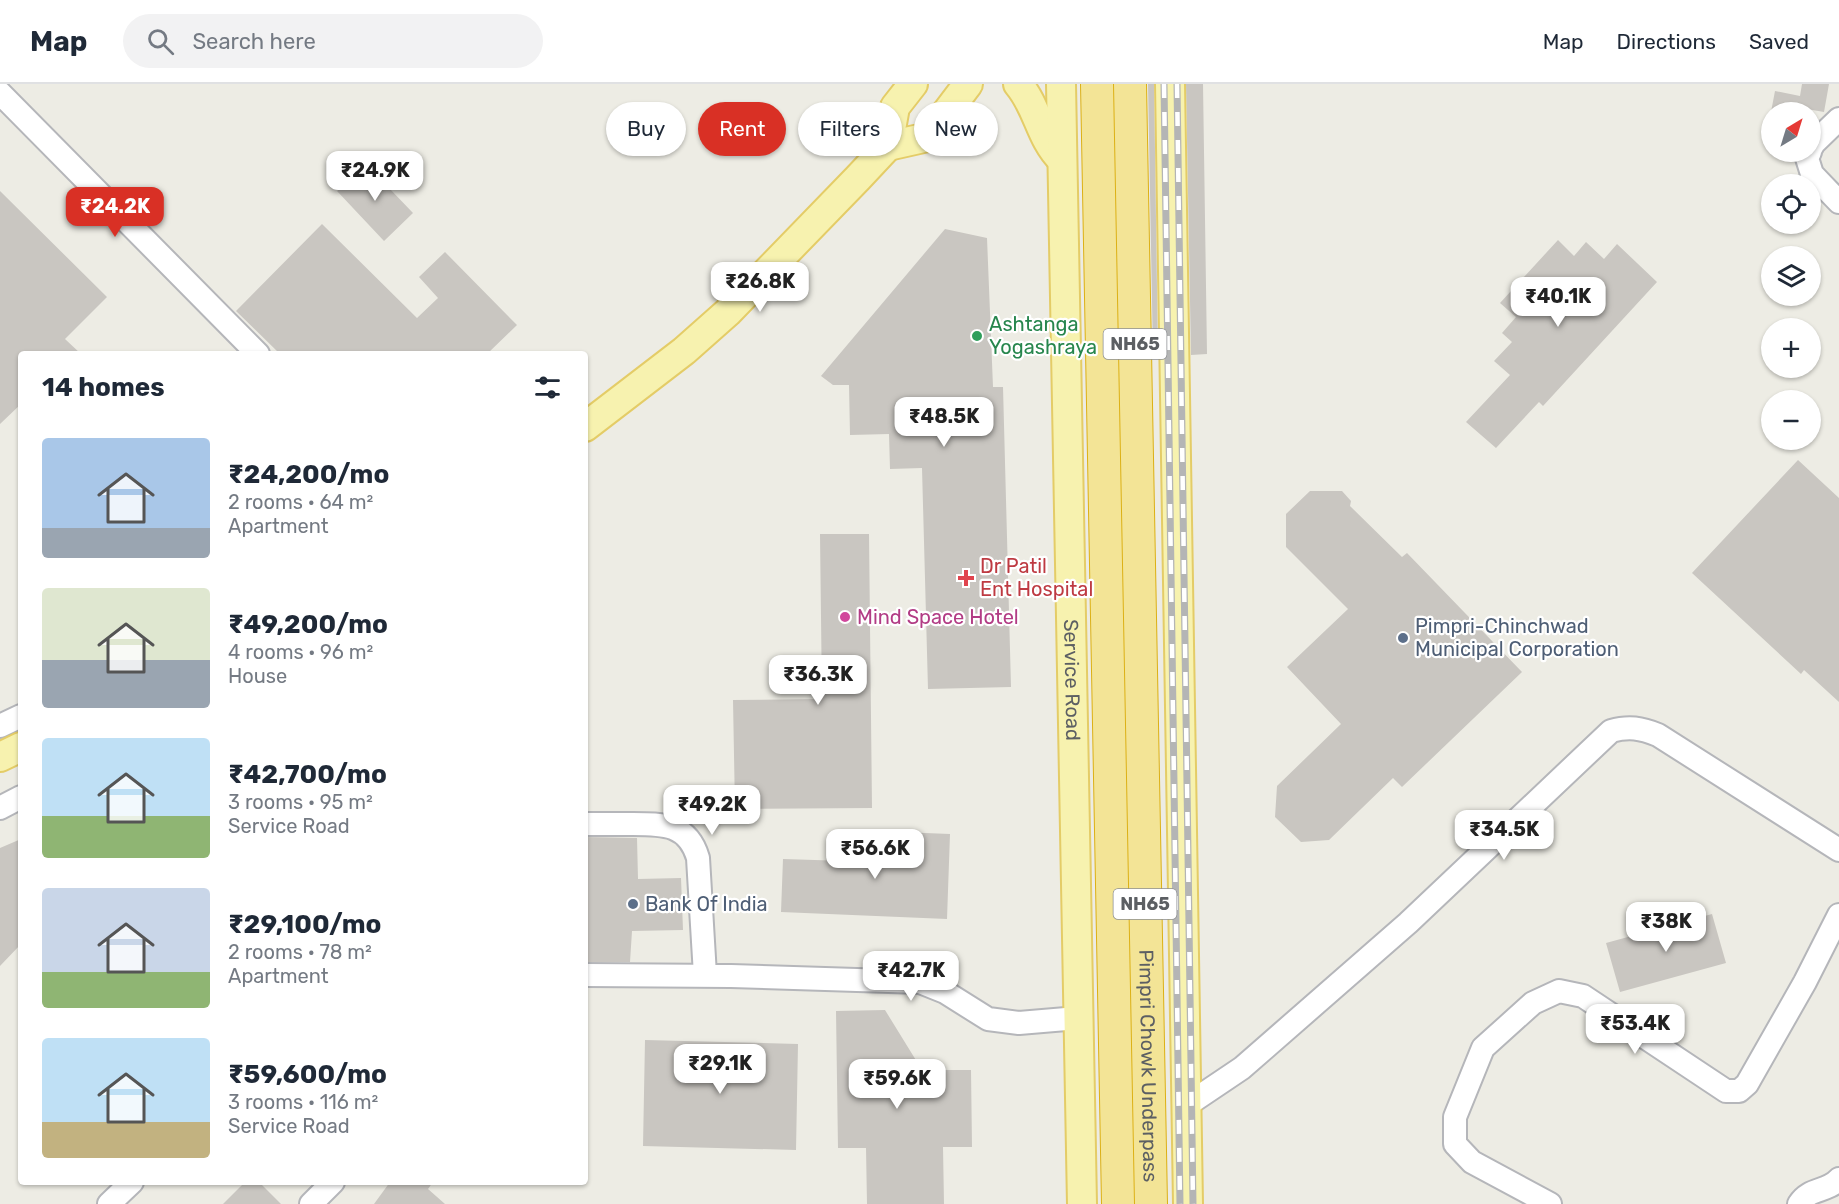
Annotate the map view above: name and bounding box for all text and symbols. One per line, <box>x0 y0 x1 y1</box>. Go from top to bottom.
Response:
search box <box>123 14 543 68</box>
text: Map <box>30 25 87 58</box>
icon: search <box>144 25 177 58</box>
text: Search here <box>192 28 316 55</box>
text: Map <box>1543 29 1584 54</box>
text: Directions <box>1617 29 1716 54</box>
text: Saved <box>1749 29 1809 54</box>
chip: Buy <box>606 102 686 156</box>
chip: Rent <box>698 102 786 156</box>
chip: Filters <box>798 102 902 156</box>
chip: New <box>914 102 998 156</box>
north arrow <box>1761 102 1821 162</box>
map controls <box>1761 102 1821 450</box>
pin: ₹24.9K <box>326 151 424 202</box>
text: ₹24.9K <box>340 158 410 182</box>
button: locate <box>1761 174 1821 234</box>
pin: ₹24.2K <box>66 187 164 238</box>
text: ₹24.2K <box>80 194 150 218</box>
button: layers <box>1761 246 1821 306</box>
pin: ₹26.8K <box>711 262 809 313</box>
text: ₹26.8K <box>725 269 795 293</box>
pin: ₹40.1K <box>1509 277 1607 328</box>
text: ₹40.1K <box>1525 284 1591 308</box>
place label: Ashtanga Yogashraya <box>989 312 1097 359</box>
button: + <box>1761 318 1821 378</box>
marker: Ashtanga Yogashraya <box>970 329 984 343</box>
road number: NH65 <box>1104 329 1166 359</box>
icon: filters <box>531 371 564 404</box>
text: 14 homes <box>42 372 165 403</box>
button: − <box>1761 390 1821 450</box>
pin: ₹48.5K <box>895 397 993 448</box>
text: ₹48.5K <box>909 404 979 428</box>
text: ₹24,200/mo <box>228 459 389 490</box>
icon: home <box>90 462 162 534</box>
text: 2 rooms · 64 m² <box>228 490 373 514</box>
text: Apartment <box>228 514 329 538</box>
place label: Dr Patil Ent Hospital <box>980 554 1093 601</box>
marker: Dr Patil Ent Hospital <box>957 569 975 587</box>
place label: Mind Space Hotel <box>857 605 1019 629</box>
text: ₹49,200/mo <box>228 609 388 640</box>
marker: Mind Space Hotel <box>838 610 852 624</box>
icon: home <box>90 612 162 684</box>
place label: Pimpri-Chinchwad Municipal Corporation <box>1415 614 1619 661</box>
street label: Service Road <box>1059 619 1085 741</box>
marker: Pimpri-Chinchwad Municipal Corporation <box>1396 631 1410 645</box>
text: 4 rooms · 96 m² <box>228 640 373 664</box>
pin: ₹36.3K <box>769 655 867 706</box>
text: ₹36.3K <box>783 662 853 686</box>
text: House <box>228 664 287 688</box>
text: ₹42,700/mo <box>228 759 387 790</box>
icon: home <box>90 762 162 834</box>
pin: ₹49.2K <box>663 785 761 836</box>
text: 3 rooms · 95 m² <box>228 790 373 814</box>
text: ₹49.2K <box>677 792 747 816</box>
pin: ₹34.5K <box>1455 810 1553 861</box>
text: Service Road <box>228 814 350 838</box>
text: ₹34.5K <box>1469 817 1539 841</box>
pin: ₹56.6K <box>826 829 924 880</box>
text: ₹56.6K <box>840 836 910 860</box>
road number: NH65 <box>1114 889 1176 919</box>
place label: Bank Of India <box>645 892 768 916</box>
marker: Bank Of India <box>626 897 640 911</box>
pin: ₹38K <box>1630 902 1702 953</box>
text: ₹29,100/mo <box>228 909 381 940</box>
text: ₹38K <box>1640 909 1692 933</box>
icon: home <box>90 912 162 984</box>
text: 2 rooms · 78 m² <box>228 940 372 964</box>
street label: Pimpri Chowk Underpass <box>1134 949 1163 1182</box>
pin: ₹42.7K <box>862 951 960 1002</box>
text: ₹42.7K <box>877 958 945 982</box>
text: Apartment <box>228 964 329 988</box>
pin: ₹53.4K <box>1586 1004 1684 1055</box>
text: ₹53.4K <box>1600 1011 1670 1035</box>
pin: ₹29.1K <box>671 1044 769 1095</box>
text: ₹29.1K <box>688 1051 752 1075</box>
text: ₹59,600/mo <box>228 1059 387 1090</box>
pin: ₹59.6K <box>848 1059 946 1110</box>
icon: home <box>90 1062 162 1134</box>
text: ₹59.6K <box>863 1066 931 1090</box>
text: 3 rooms · 116 m² <box>228 1090 378 1114</box>
text: Service Road <box>228 1114 350 1138</box>

